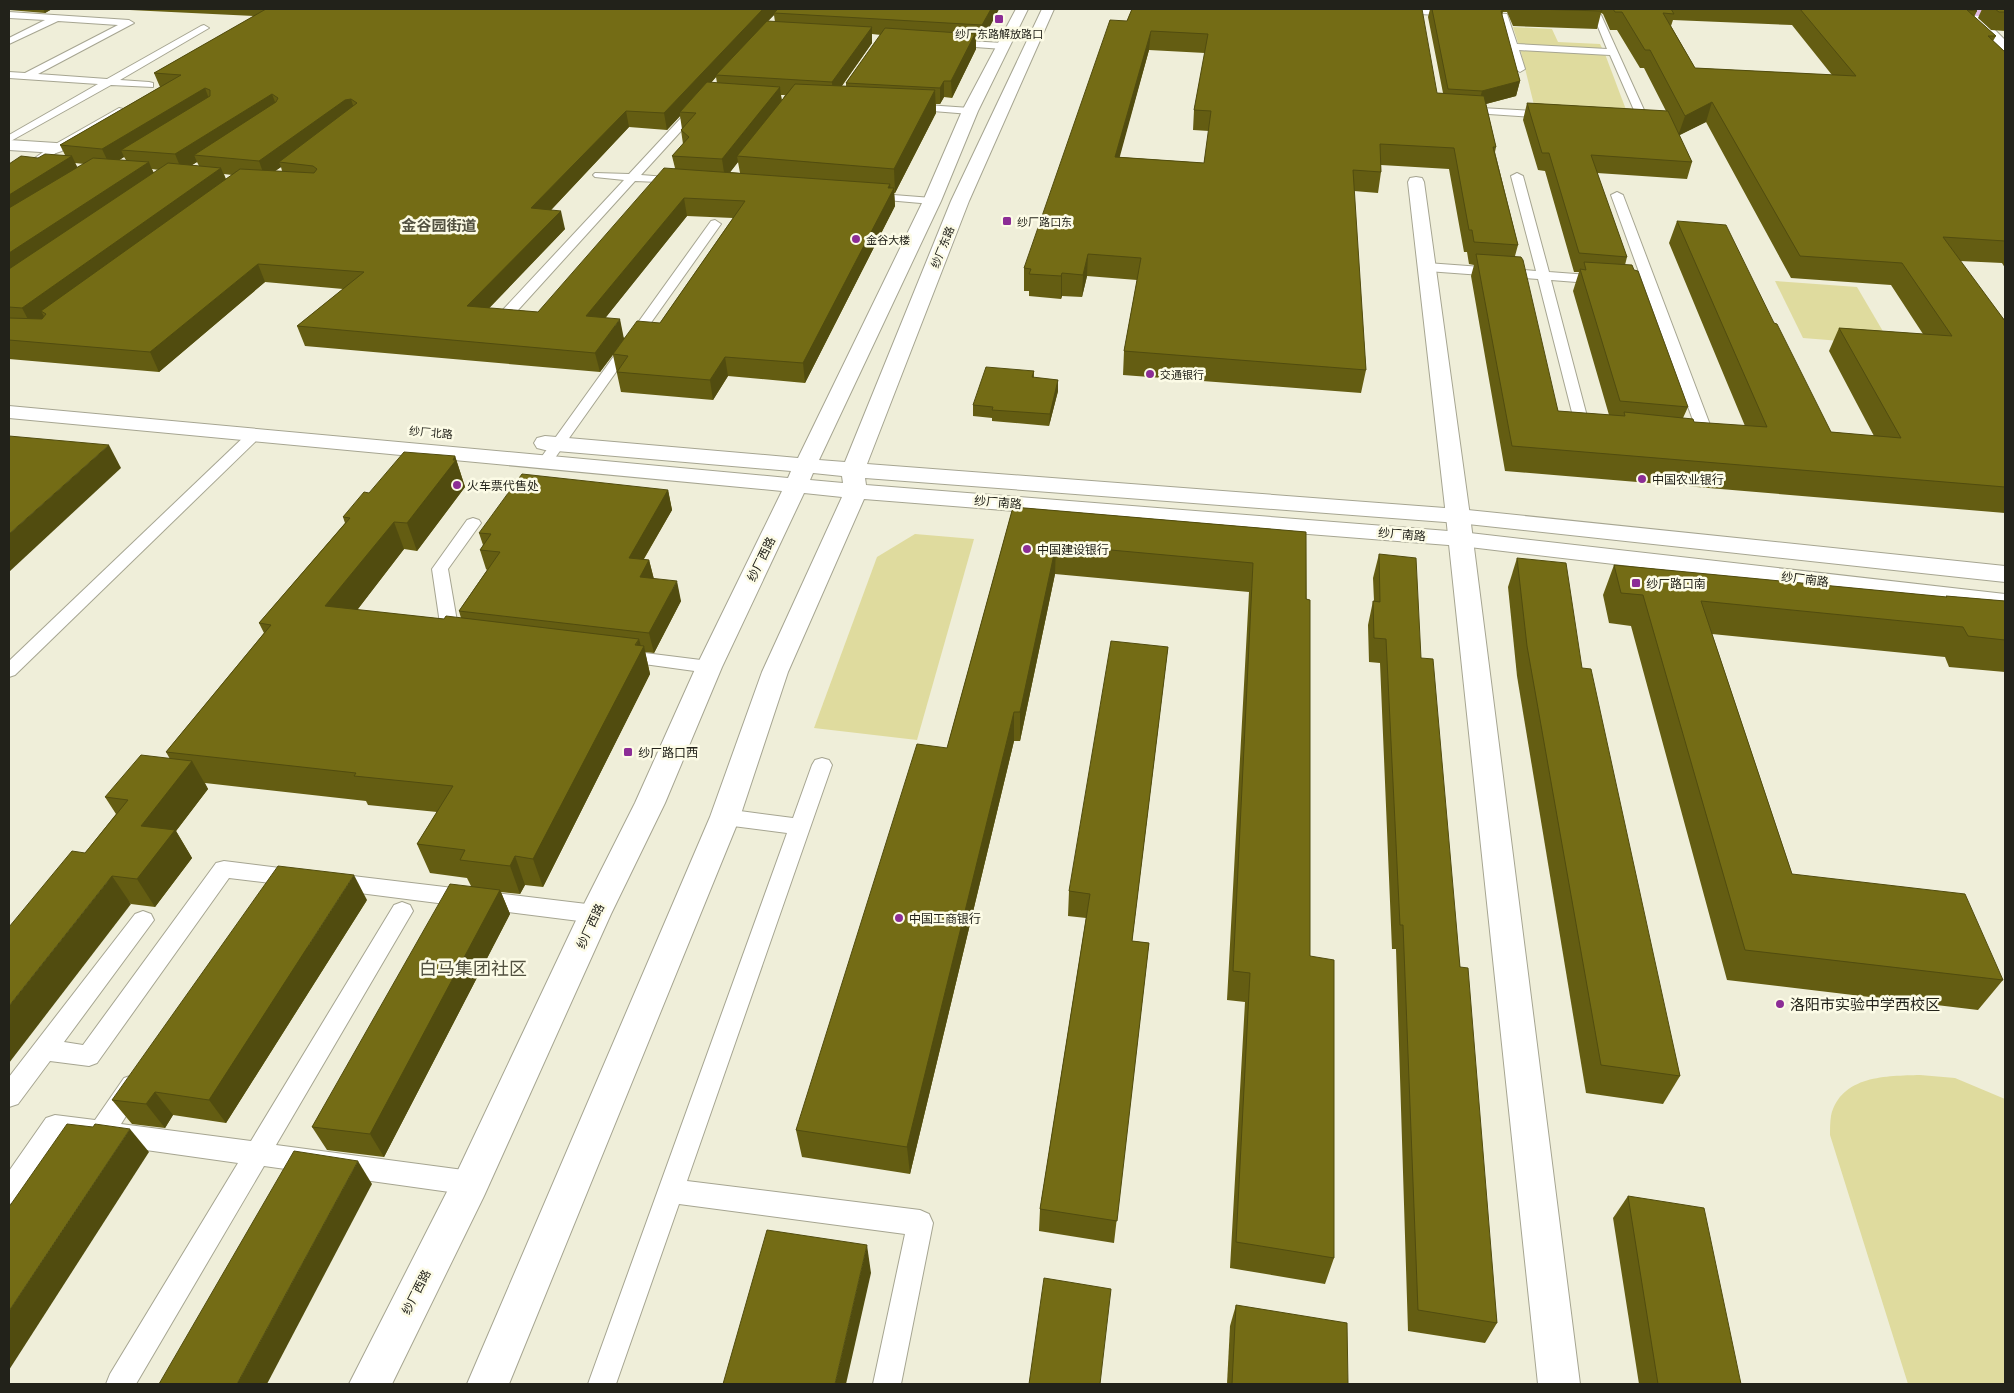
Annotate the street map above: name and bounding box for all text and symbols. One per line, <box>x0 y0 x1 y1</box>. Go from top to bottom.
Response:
marker: 纱厂东路解放路口 <box>993 13 1005 25</box>
place label: 纱厂东路解放路口 <box>955 27 1043 40</box>
marker: 纱厂路口东 <box>1001 215 1013 227</box>
place label: 纱厂路口东 <box>1017 215 1072 228</box>
district label: 金谷园街道 <box>401 216 477 234</box>
street label: 纱厂东路 <box>928 224 956 270</box>
marker: 金谷大楼 <box>850 233 862 245</box>
place label: 金谷大楼 <box>866 233 910 246</box>
marker: 交通银行 <box>1144 368 1156 380</box>
place label: 交通银行 <box>1160 368 1204 381</box>
street label: 纱厂北路 <box>409 424 453 440</box>
place label: 中国农业银行 <box>1652 472 1724 487</box>
marker: 中国农业银行 <box>1636 473 1648 485</box>
place label: 火车票代售处 <box>467 478 539 493</box>
marker: 火车票代售处 <box>451 479 463 491</box>
street label: 纱厂南路 <box>973 492 1023 512</box>
street label: 纱厂南路 <box>1377 524 1427 544</box>
street label: 纱厂西路 <box>744 534 778 584</box>
place label: 中国建设银行 <box>1037 542 1109 557</box>
marker: 中国建设银行 <box>1021 543 1033 555</box>
street label: 纱厂南路 <box>1780 569 1830 589</box>
place label: 纱厂路口南 <box>1646 576 1706 591</box>
marker: 纱厂路口南 <box>1630 577 1642 589</box>
place label: 纱厂路口西 <box>638 745 698 760</box>
marker: 纱厂路口西 <box>622 746 634 758</box>
street label: 纱厂西路 <box>573 901 607 951</box>
place label: 中国工商银行 <box>909 911 981 926</box>
marker: 中国工商银行 <box>893 912 905 924</box>
district label: 白马集团社区 <box>419 957 527 979</box>
place label: 洛阳市实验中学西校区 <box>1790 995 1940 1013</box>
marker: 洛阳市实验中学西校区 <box>1774 998 1786 1010</box>
street label: 纱厂西路 <box>398 1267 434 1317</box>

